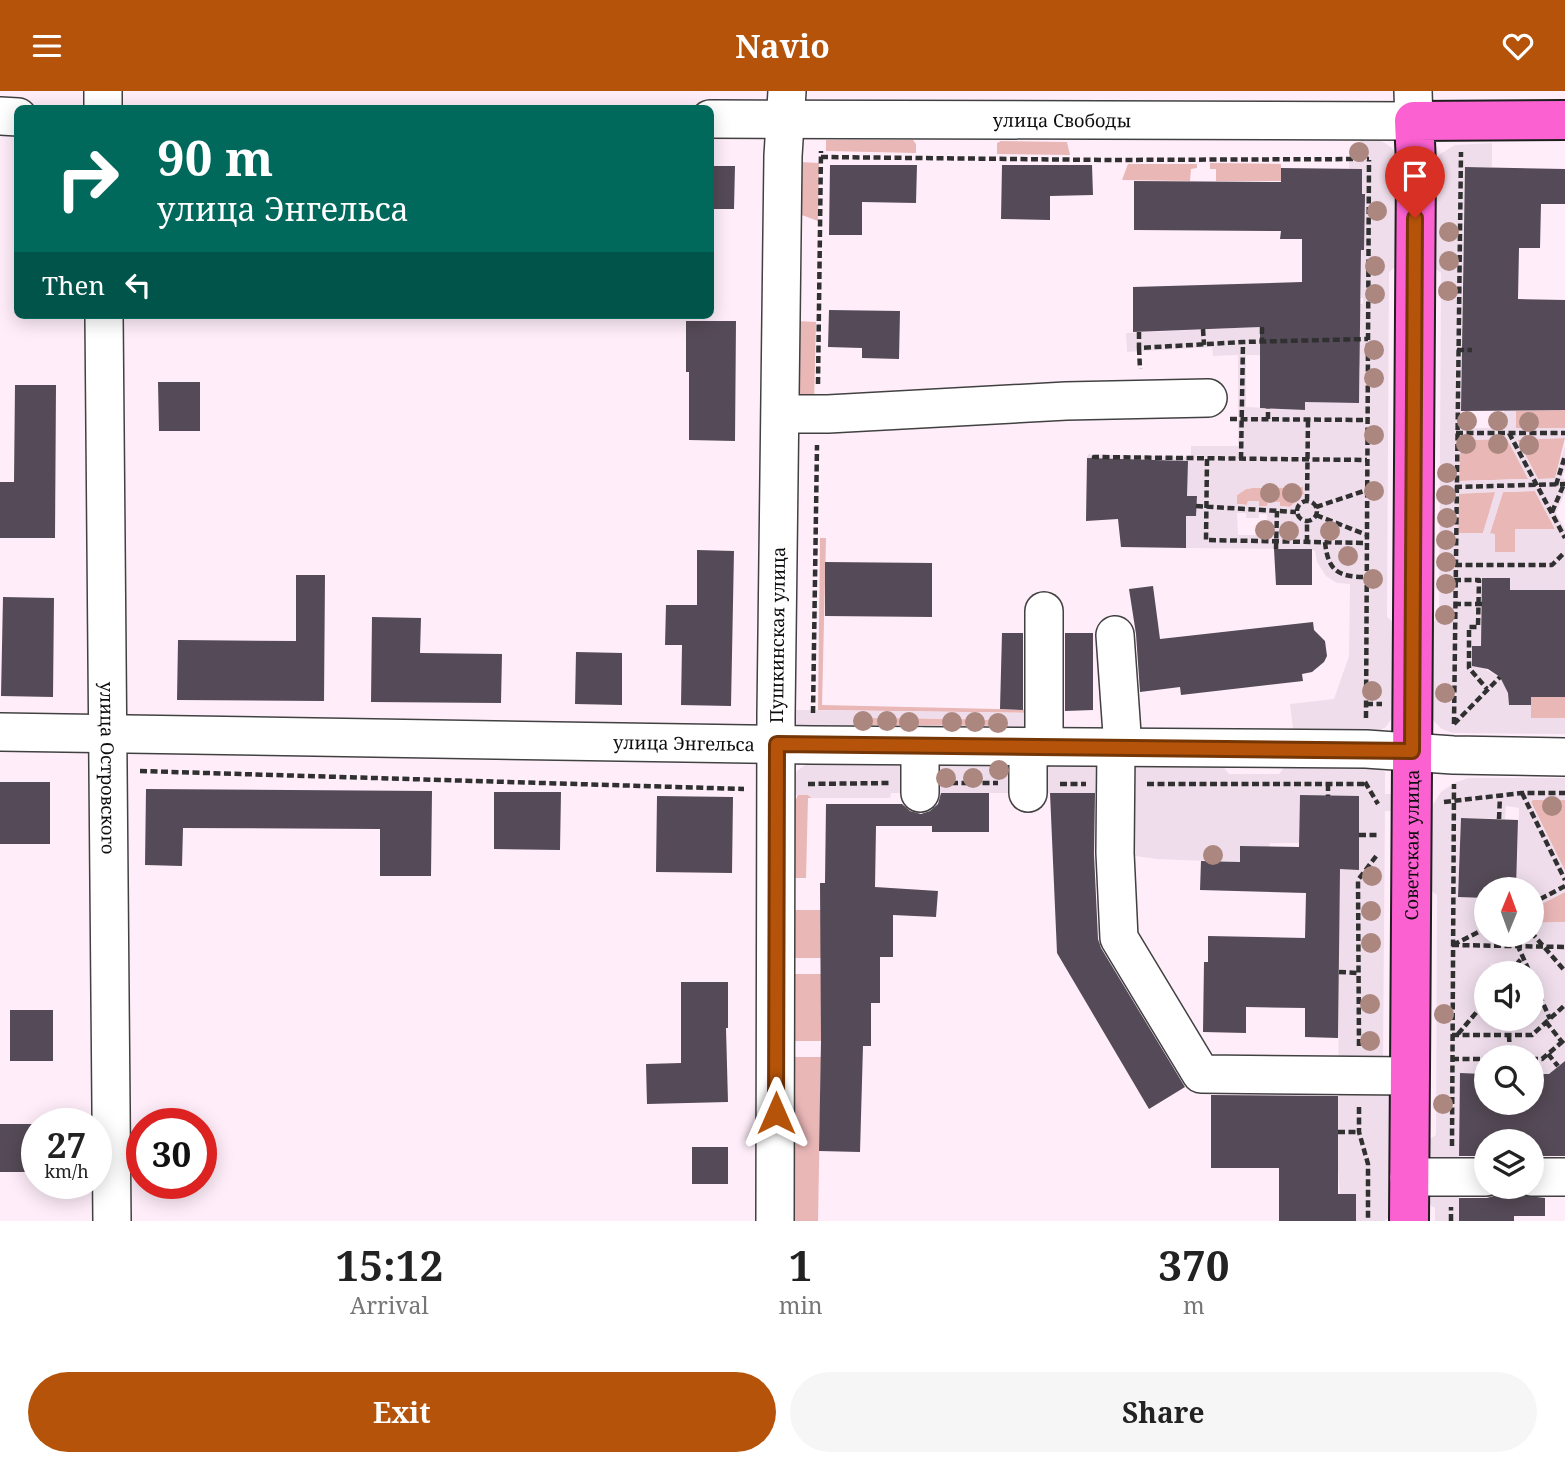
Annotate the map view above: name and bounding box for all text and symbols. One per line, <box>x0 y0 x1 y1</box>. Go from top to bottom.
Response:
text: Navio <box>735 24 830 67</box>
icon: menu <box>28 27 66 65</box>
icon: heart <box>1499 27 1537 65</box>
street label: улица Свободы <box>993 108 1132 132</box>
text: 90 m <box>157 124 273 190</box>
icon: right <box>42 133 133 224</box>
pin <box>1385 146 1445 218</box>
icon: arrive <box>1396 157 1434 195</box>
text: улица Энгельса <box>157 187 409 230</box>
icon: left <box>119 266 157 304</box>
text: Then <box>42 267 105 303</box>
street label: Пушкинская улица <box>764 547 790 723</box>
street label: улица Островского <box>95 681 121 854</box>
street label: улица Энгельса <box>613 730 755 756</box>
street label: Советская улица <box>1399 769 1424 921</box>
north arrow <box>1474 877 1544 947</box>
map controls <box>1474 877 1544 1199</box>
button: sound <box>1474 961 1544 1031</box>
button: search <box>1474 1045 1544 1115</box>
position arrow <box>739 1076 813 1150</box>
speed limit sign: 30 <box>126 1108 217 1199</box>
text: 27 <box>47 1121 86 1168</box>
button: layers <box>1474 1129 1544 1199</box>
text: km/h <box>44 1159 89 1183</box>
text: 15:12 <box>336 1236 443 1293</box>
text: 1 <box>789 1236 813 1293</box>
text: 370 <box>1158 1236 1229 1293</box>
text: Arrival <box>350 1289 429 1321</box>
text: min <box>779 1289 823 1321</box>
text: m <box>1183 1289 1205 1321</box>
button: Exit <box>28 1372 776 1452</box>
button: Share <box>790 1372 1537 1452</box>

